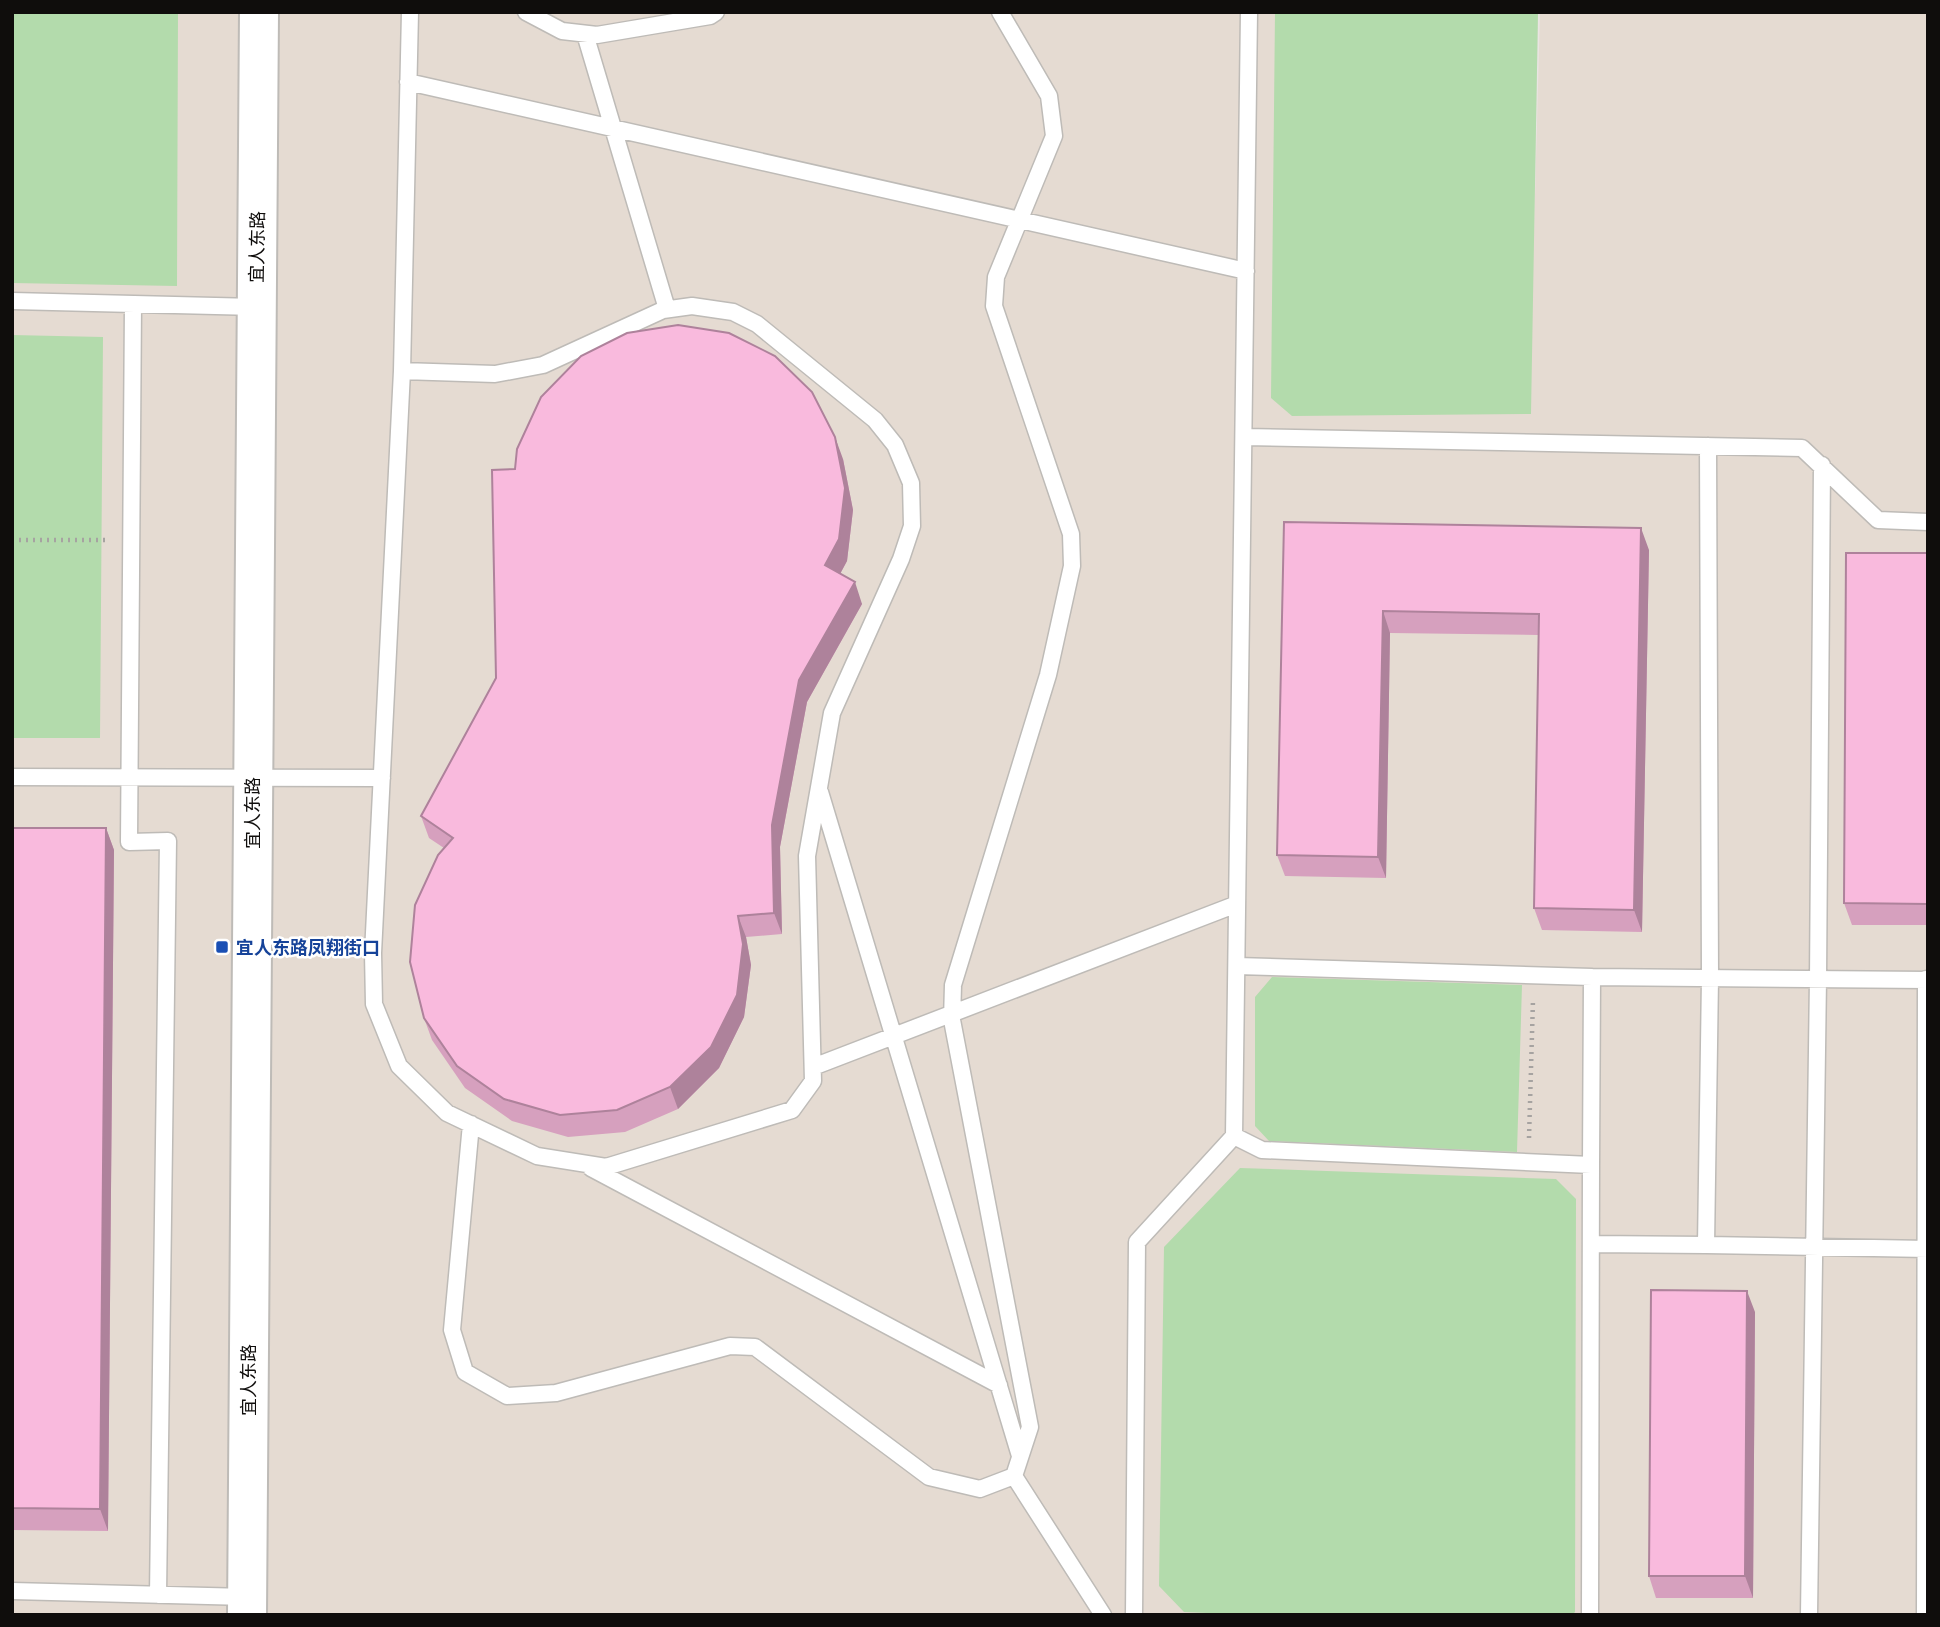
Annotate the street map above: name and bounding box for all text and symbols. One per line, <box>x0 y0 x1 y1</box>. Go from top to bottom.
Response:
street label: 宜人东路 <box>245 211 269 283</box>
street label: 宜人东路 <box>241 777 264 849</box>
place label: 宜人东路凤翔街口 <box>236 936 380 959</box>
marker: 宜人东路凤翔街口 <box>214 939 230 955</box>
street label: 宜人东路 <box>237 1344 260 1416</box>

